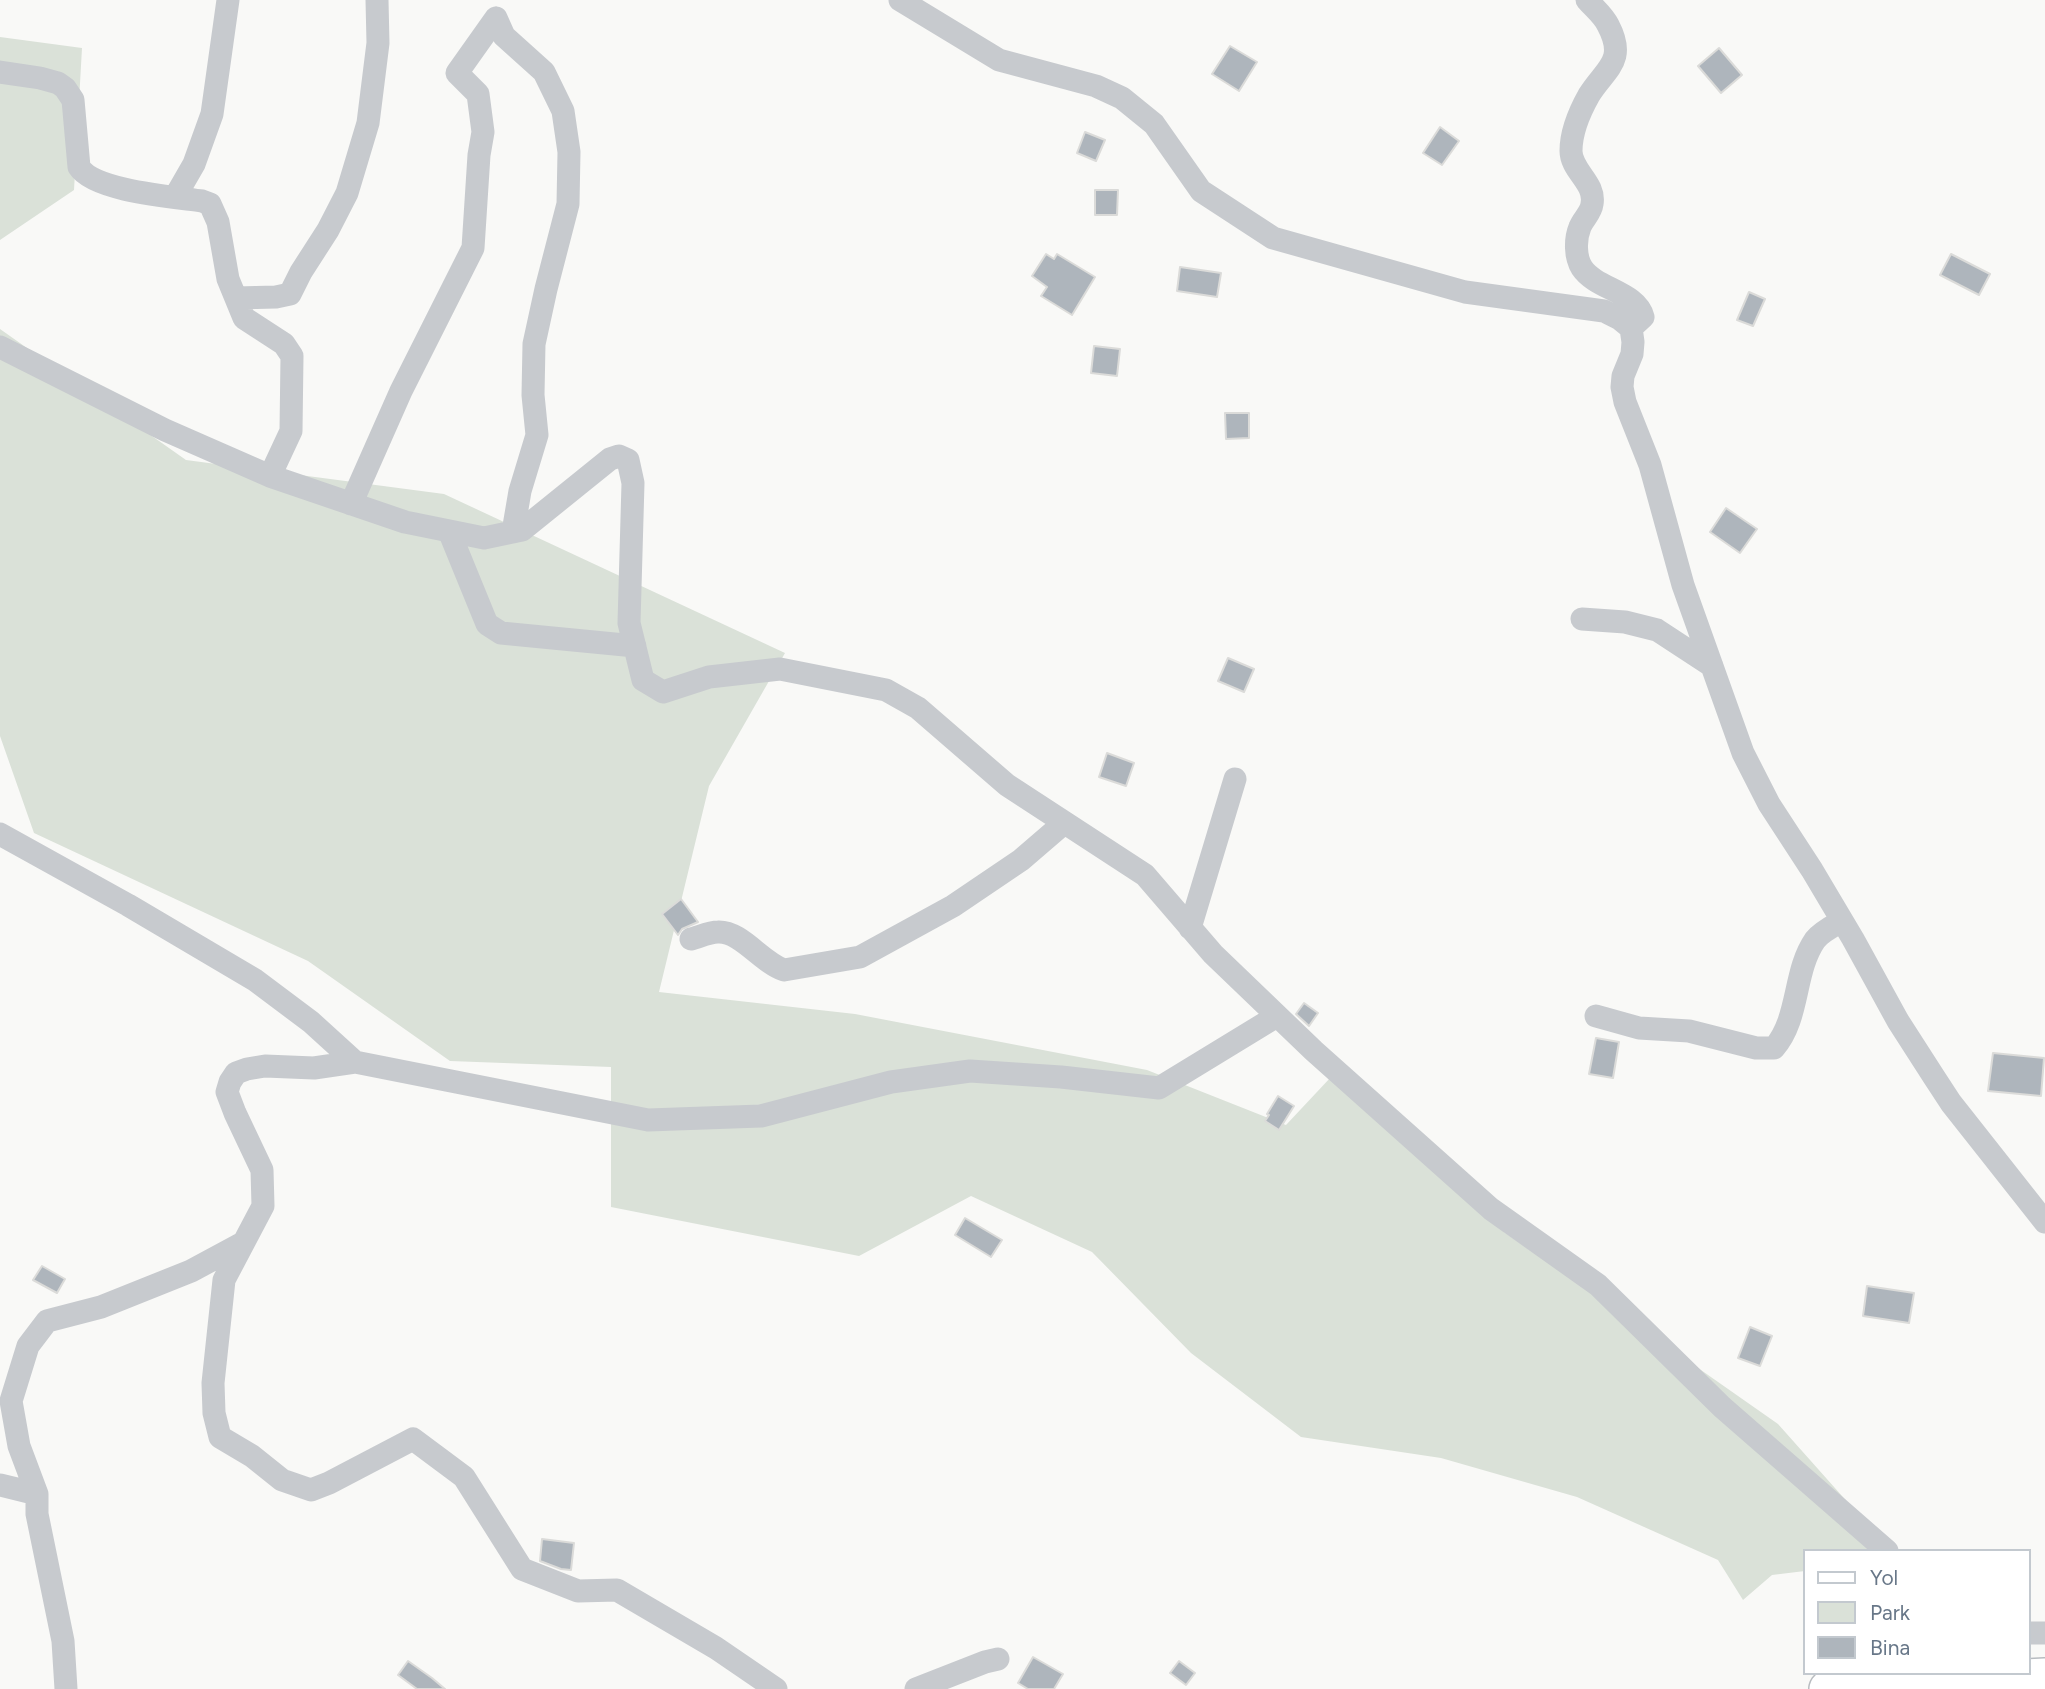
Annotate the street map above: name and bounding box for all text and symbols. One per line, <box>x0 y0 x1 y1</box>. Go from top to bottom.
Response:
legend <box>1804 1549 2031 1675</box>
text: Yol <box>1870 1565 1898 1590</box>
text: Park <box>1870 1600 1910 1625</box>
text: Bina <box>1870 1635 1910 1660</box>

